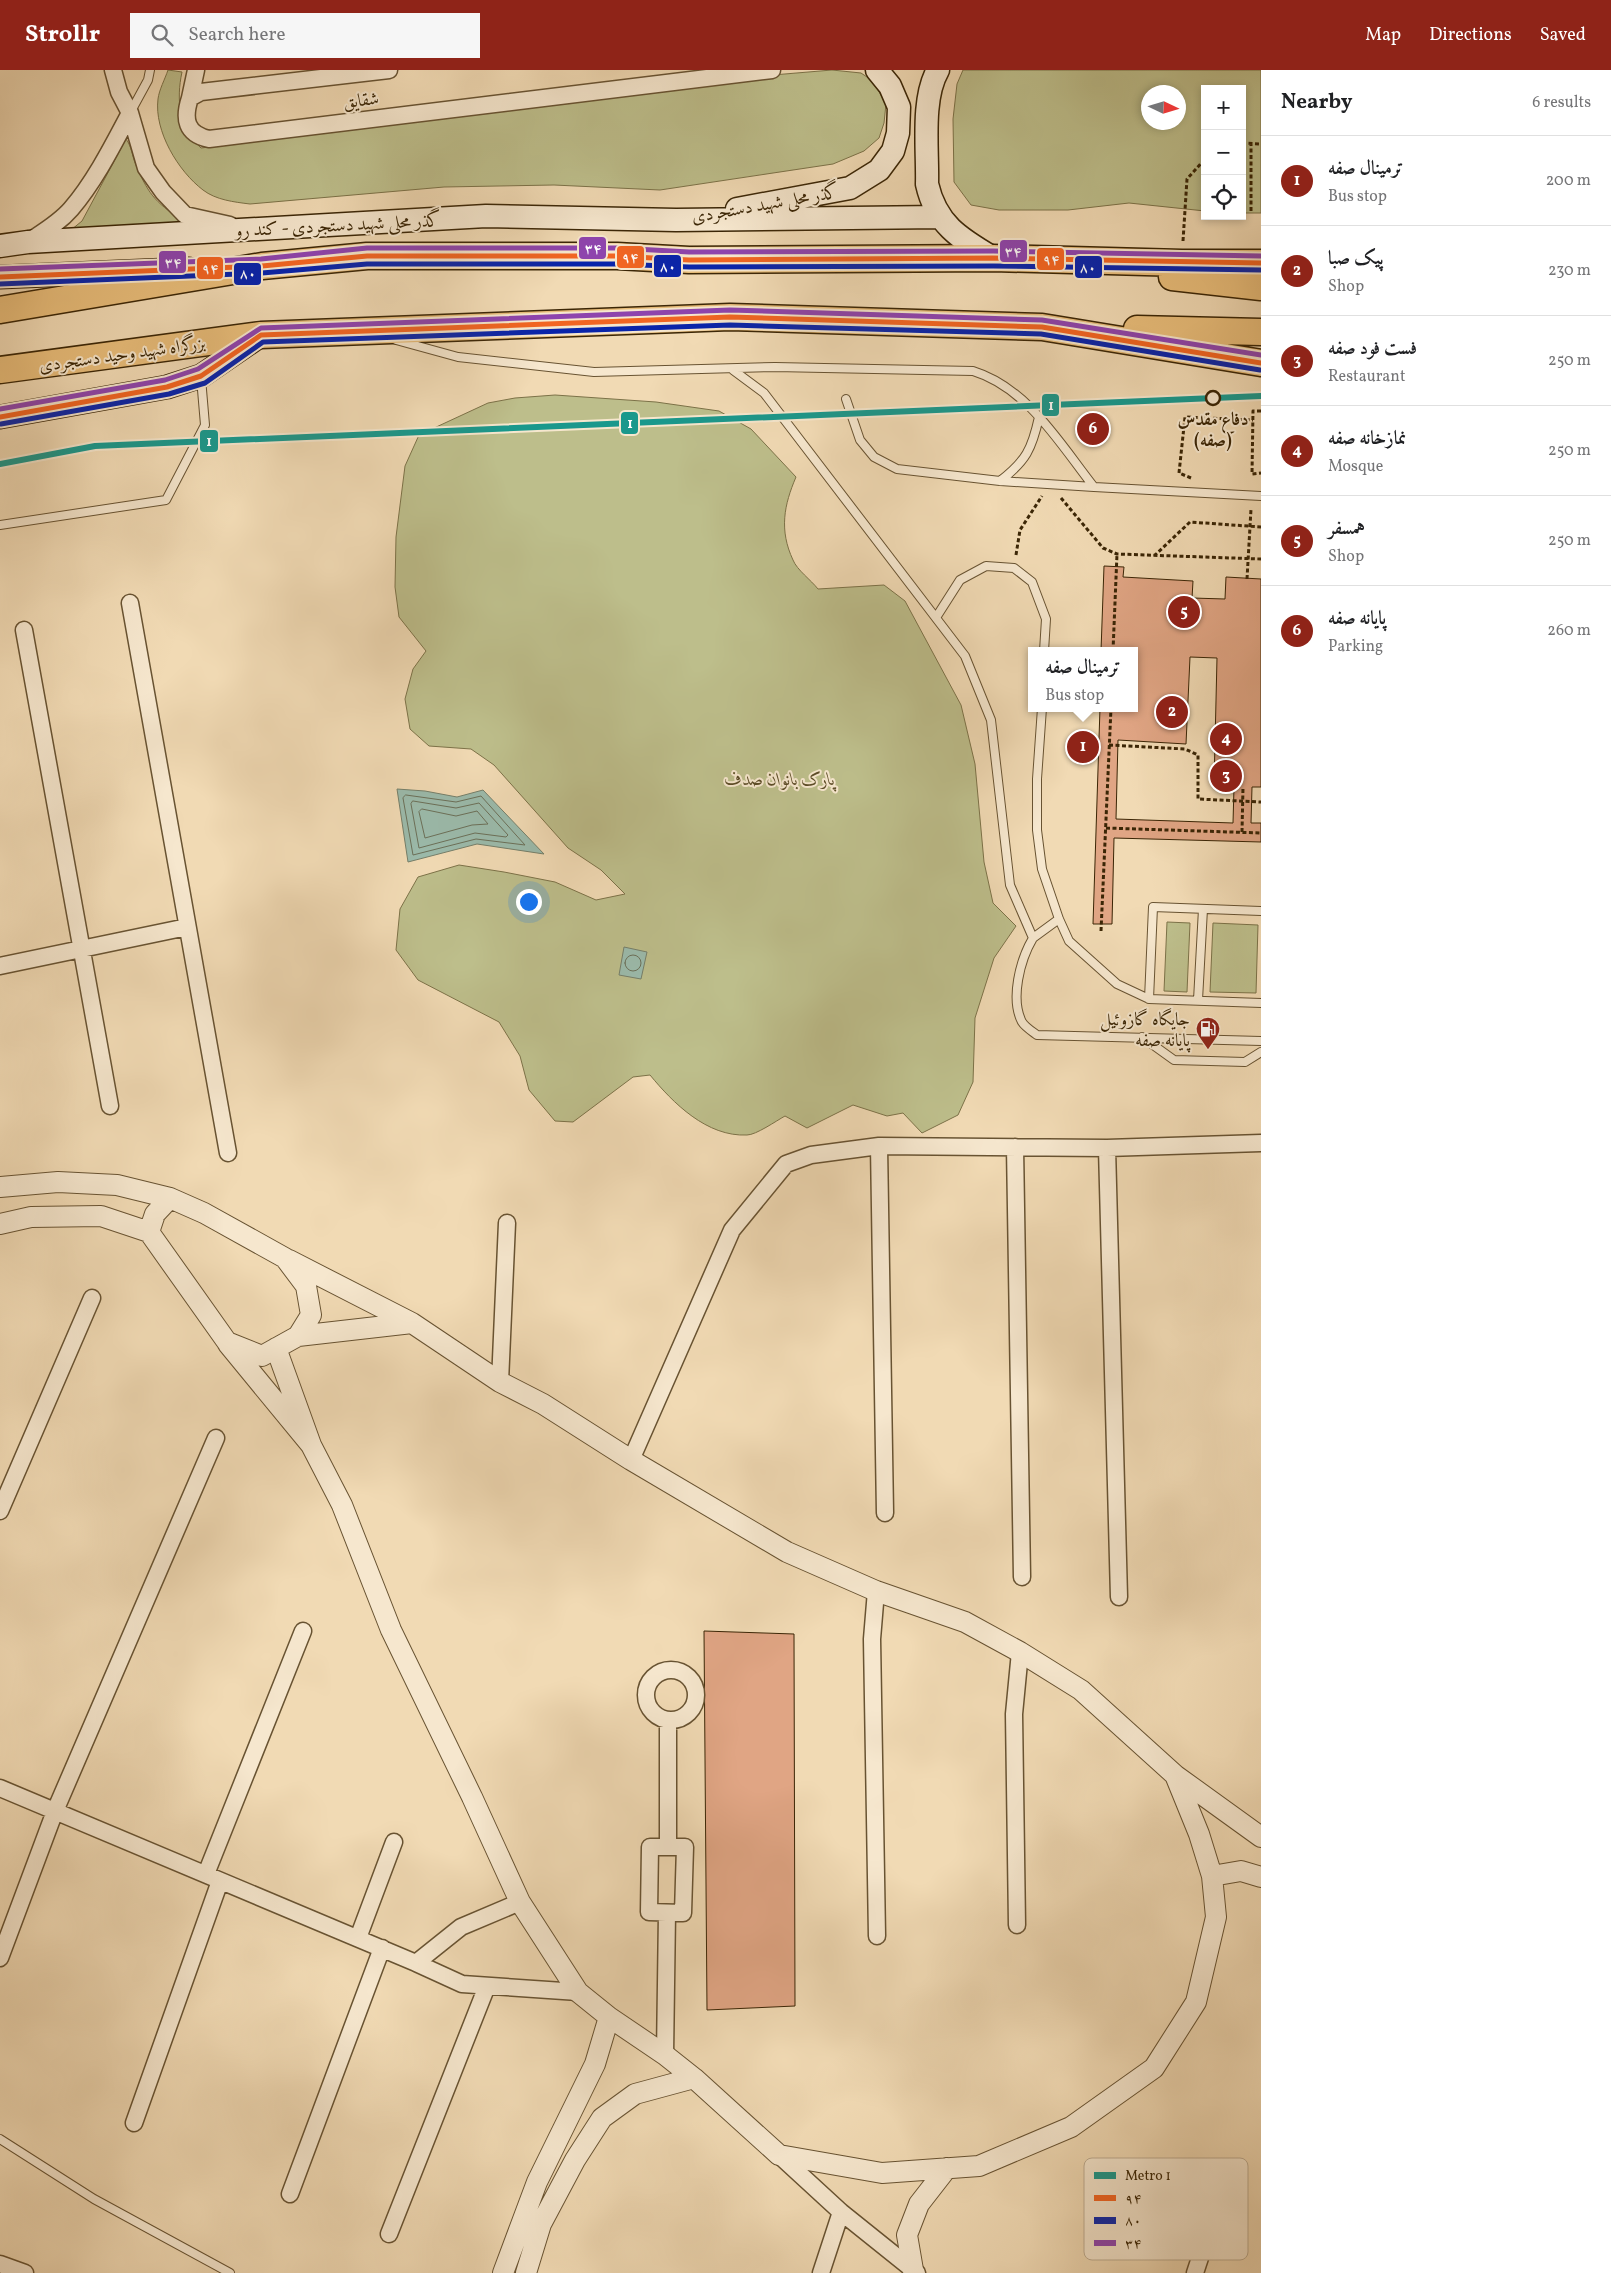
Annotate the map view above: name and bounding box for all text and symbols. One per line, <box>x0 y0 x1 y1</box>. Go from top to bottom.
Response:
search box <box>130 13 480 58</box>
text: Strollr <box>25 18 100 52</box>
icon: search <box>148 21 176 49</box>
text: Search here <box>188 22 286 48</box>
text: Map <box>1365 23 1401 48</box>
text: Directions <box>1429 23 1512 48</box>
text: Saved <box>1540 23 1586 48</box>
north arrow <box>1141 85 1186 130</box>
map controls <box>1201 85 1246 220</box>
button: + <box>1201 85 1246 130</box>
street label: شقایق <box>342 87 380 116</box>
text: Nearby <box>1281 88 1352 117</box>
text: 6 results <box>1532 92 1591 114</box>
button: − <box>1201 130 1246 175</box>
text: ترمینال صفه <box>1328 156 1404 182</box>
text: 1 <box>1294 170 1300 192</box>
text: 200 m <box>1546 170 1591 192</box>
button: locate <box>1201 175 1246 220</box>
street label: گذر محلی شهید دستجردی <box>689 178 841 231</box>
text: Bus stop <box>1328 186 1387 208</box>
street label: گذر محلی شهید دستجردی - کند رو <box>232 207 442 244</box>
line badge: ۳۴ <box>578 236 607 260</box>
line badge: ۳۴ <box>999 239 1028 263</box>
text: ۳۴ <box>585 240 601 259</box>
text: ۳۴ <box>1005 243 1021 262</box>
line badge: ۹۴ <box>616 245 645 269</box>
text: پیک صبا <box>1328 246 1384 272</box>
line badge: ۹۴ <box>1036 247 1065 271</box>
text: ۹۴ <box>622 249 638 268</box>
line badge: ۳۴ <box>158 250 187 274</box>
text: ۹۴ <box>1043 251 1059 270</box>
text: ۳۴ <box>165 254 181 273</box>
line badge: ۸۰ <box>653 254 682 278</box>
line badge: ۸۰ <box>1074 255 1103 279</box>
line badge: ۹۴ <box>196 256 224 280</box>
text: ۸۰ <box>660 258 676 277</box>
text: ۸۰ <box>1080 259 1096 278</box>
text: ۹۴ <box>202 260 218 279</box>
text: 2 <box>1293 260 1301 282</box>
text: 230 m <box>1548 260 1591 282</box>
line badge: ۸۰ <box>233 262 262 286</box>
text: ۸۰ <box>240 265 256 284</box>
text: Shop <box>1328 276 1364 298</box>
street label: بزرگراه شهید وحید دستجردی <box>37 330 207 380</box>
text: فست فود صفه <box>1328 336 1417 362</box>
text: 3 <box>1293 350 1301 372</box>
text: 250 m <box>1548 350 1591 372</box>
text: Restaurant <box>1328 366 1406 388</box>
marker: دفاع مقدس (صفه) <box>1205 390 1221 406</box>
line badge: 1 <box>1041 393 1060 417</box>
text: 1 <box>1048 397 1054 416</box>
place label: دفاع مقدس (صفه) <box>1178 408 1249 454</box>
pin: 6 <box>1077 410 1109 448</box>
line badge: 1 <box>620 411 639 435</box>
text: 1 <box>627 415 633 434</box>
text: نمازخانه صفه <box>1328 426 1406 452</box>
line badge: 1 <box>199 429 219 453</box>
text: 1 <box>206 433 212 452</box>
text: 4 <box>1292 440 1302 462</box>
text: 250 m <box>1548 440 1591 462</box>
text: Mosque <box>1328 456 1383 478</box>
text: همسفر <box>1328 516 1365 542</box>
text: 5 <box>1293 530 1301 552</box>
text: 250 m <box>1548 530 1591 552</box>
text: Shop <box>1328 546 1364 568</box>
pin: 5 <box>1168 593 1200 631</box>
text: پایانه صفه <box>1328 606 1386 632</box>
text: 6 <box>1293 620 1301 642</box>
text: 260 m <box>1547 620 1591 642</box>
text: Parking <box>1328 636 1383 658</box>
popup <box>1028 647 1138 712</box>
text: ترمینال صفه <box>1045 655 1121 681</box>
text: Bus stop <box>1045 685 1104 707</box>
pin: 2 <box>1156 693 1188 731</box>
pin: 4 <box>1210 720 1242 758</box>
pin: 1 <box>1067 728 1099 766</box>
pin: 3 <box>1210 757 1242 795</box>
park label: پارک بانوان صدف <box>725 768 837 793</box>
your location <box>516 889 542 915</box>
place label: جایگاه گازوئیل پایانه صفه <box>1100 1007 1192 1054</box>
fuel station icon: جایگاه گازوئیل پایانه صفه <box>1195 1016 1221 1050</box>
legend <box>1084 2158 1248 2260</box>
text: Metro 1 <box>1125 2167 1171 2186</box>
text: ۹۴ <box>1125 2190 1141 2209</box>
text: ۸۰ <box>1125 2212 1141 2231</box>
text: ۳۴ <box>1125 2235 1141 2254</box>

